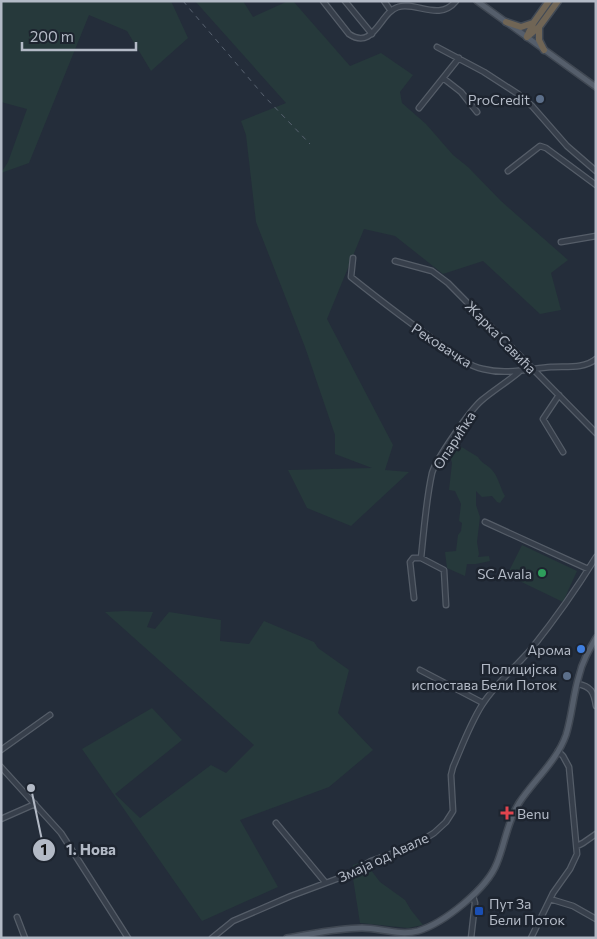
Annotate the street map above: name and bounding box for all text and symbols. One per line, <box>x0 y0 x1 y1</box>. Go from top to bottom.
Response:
scale bar <box>22 20 136 52</box>
text: 200 m <box>30 27 74 45</box>
place label: ProCredit <box>468 91 530 108</box>
marker: ProCredit <box>534 93 546 105</box>
street label: Жарка Савића <box>462 297 540 377</box>
street label: Рековачка <box>409 319 475 371</box>
street label: Опарићка <box>429 408 479 472</box>
place label: SC Avala <box>477 565 532 582</box>
marker: SC Avala <box>536 567 548 579</box>
place label: Арома <box>528 641 571 658</box>
marker: Арома <box>575 643 587 655</box>
place label: Полицијска испостава Бели Поток <box>412 660 557 693</box>
marker: Полицијска испостава Бели Поток <box>561 670 573 682</box>
place label: Benu <box>517 805 549 822</box>
marker: Benu <box>501 807 513 819</box>
street label: Змаја од Авале <box>335 829 431 885</box>
callout: 1. Нова <box>31 835 126 865</box>
text: 1 <box>41 840 47 858</box>
text: 1. Нова <box>66 840 116 858</box>
place label: Пут За Бели Поток <box>489 895 566 928</box>
marker: Пут За Бели Поток <box>473 905 485 917</box>

